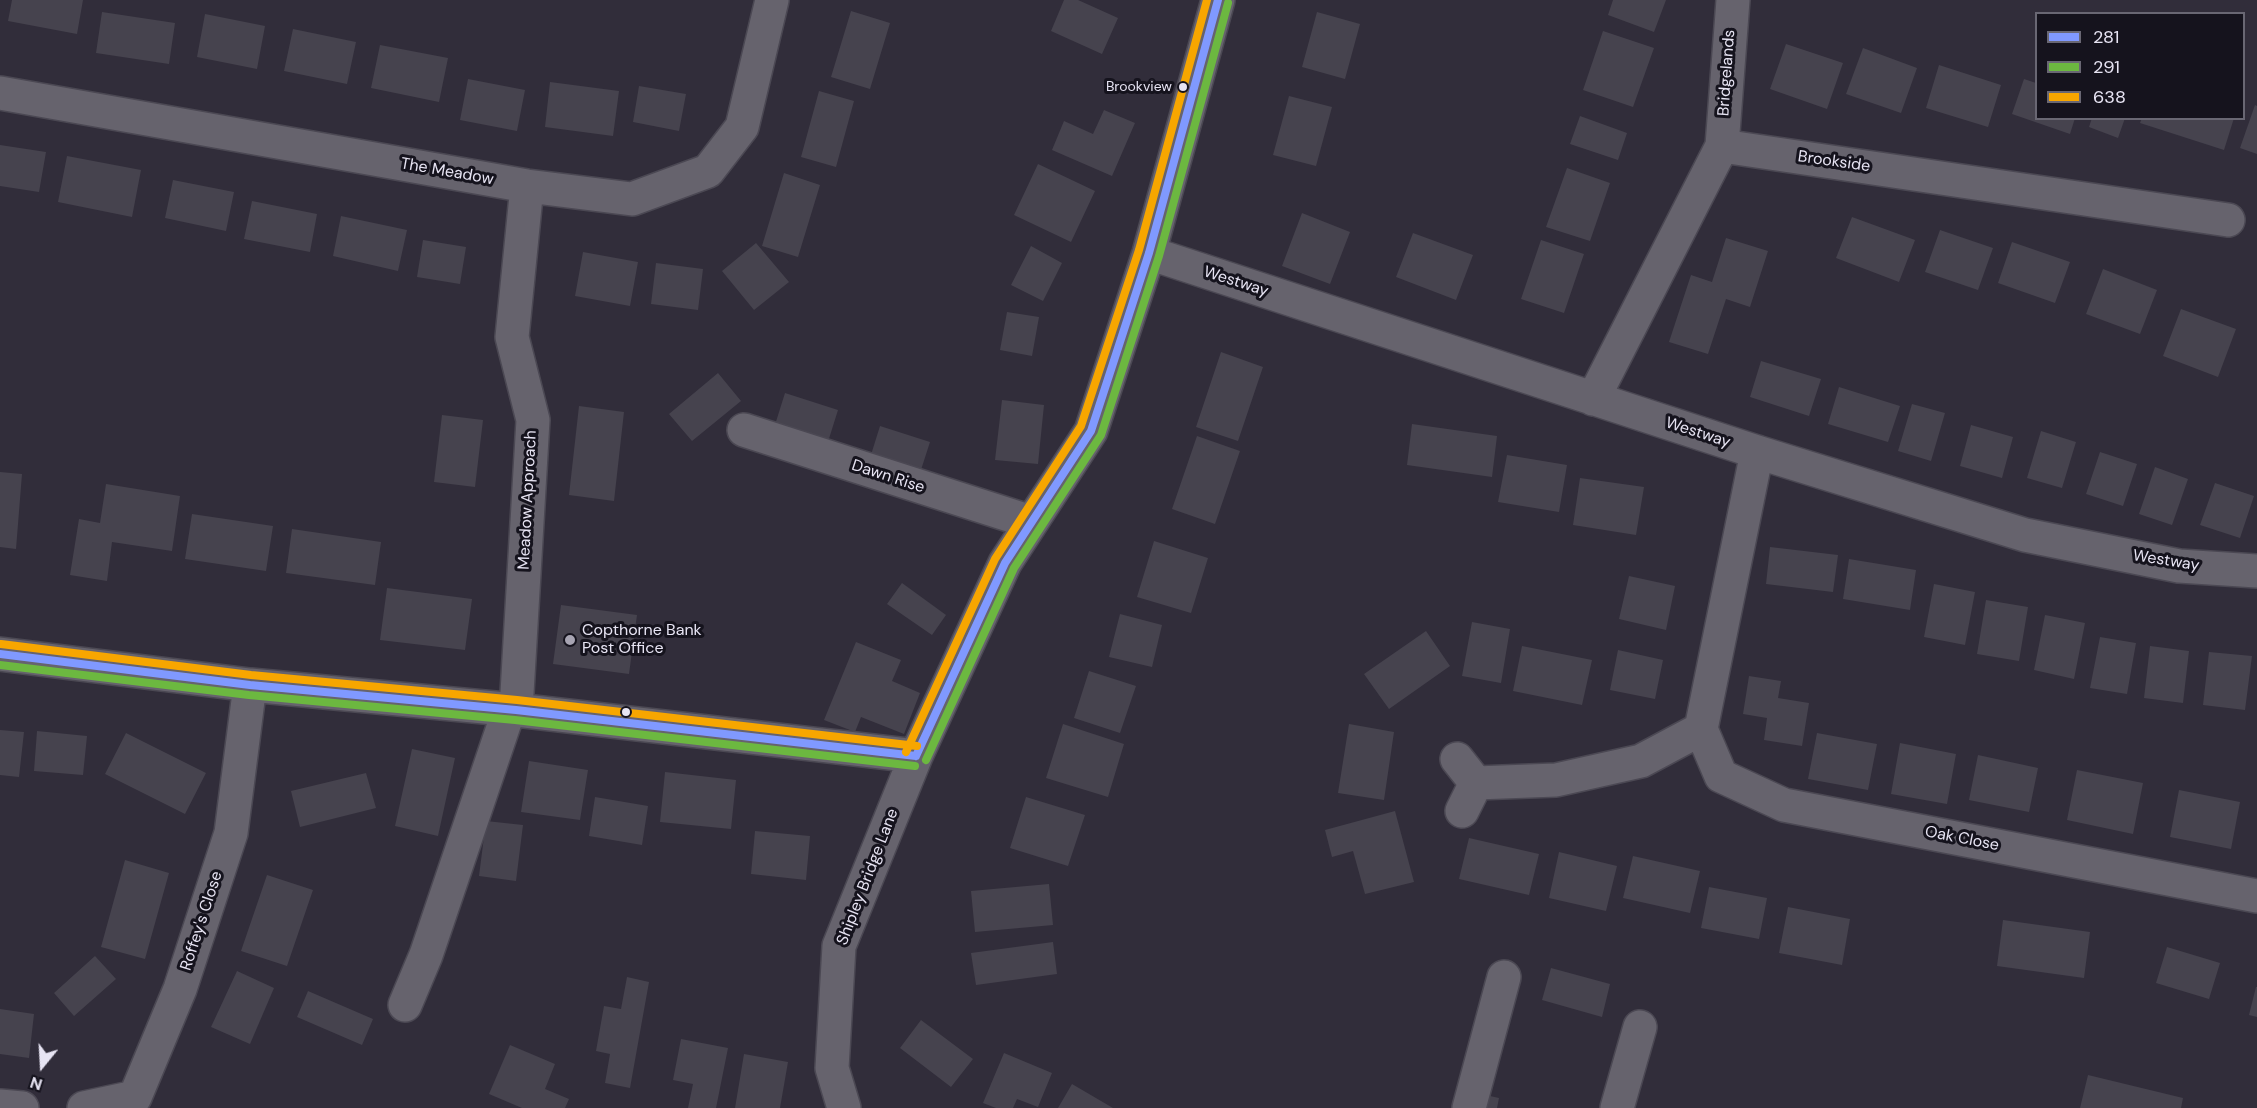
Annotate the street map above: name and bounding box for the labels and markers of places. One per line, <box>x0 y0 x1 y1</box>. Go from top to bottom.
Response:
place label: Brookview <box>1106 79 1172 95</box>
marker: Brookview <box>1177 81 1189 93</box>
place label: Copthorne Bank Post Office <box>582 621 702 659</box>
marker: Copthorne Bank Post Office <box>563 633 577 647</box>
unlabelled marker <box>620 706 632 718</box>

